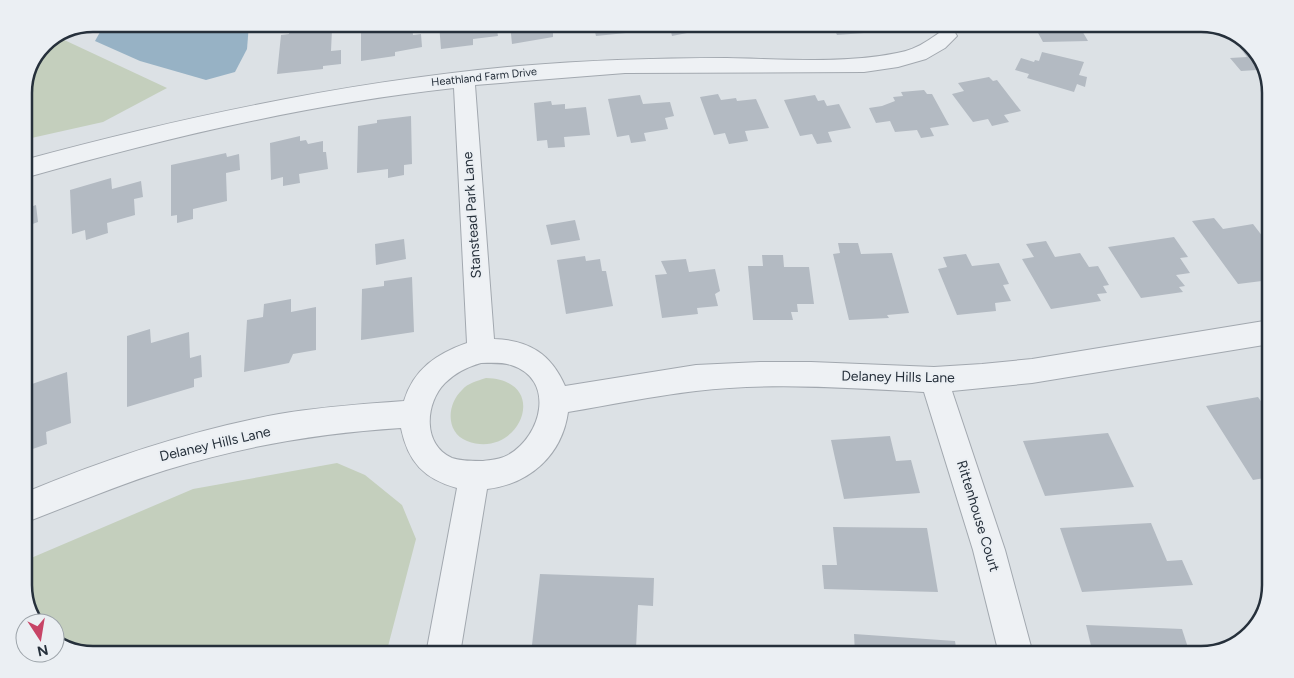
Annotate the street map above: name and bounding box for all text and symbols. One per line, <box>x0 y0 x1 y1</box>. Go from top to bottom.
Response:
street label: Heathland Farm Drive <box>430 65 538 89</box>
street label: Stanstead Park Lane <box>459 151 485 279</box>
street label: Delaney Hills Lane <box>841 368 955 386</box>
street label: Delaney Hills Lane <box>158 423 272 465</box>
street label: Rittenhouse Court <box>953 458 1003 574</box>
north arrow <box>15 613 65 663</box>
text: N <box>36 641 50 660</box>

